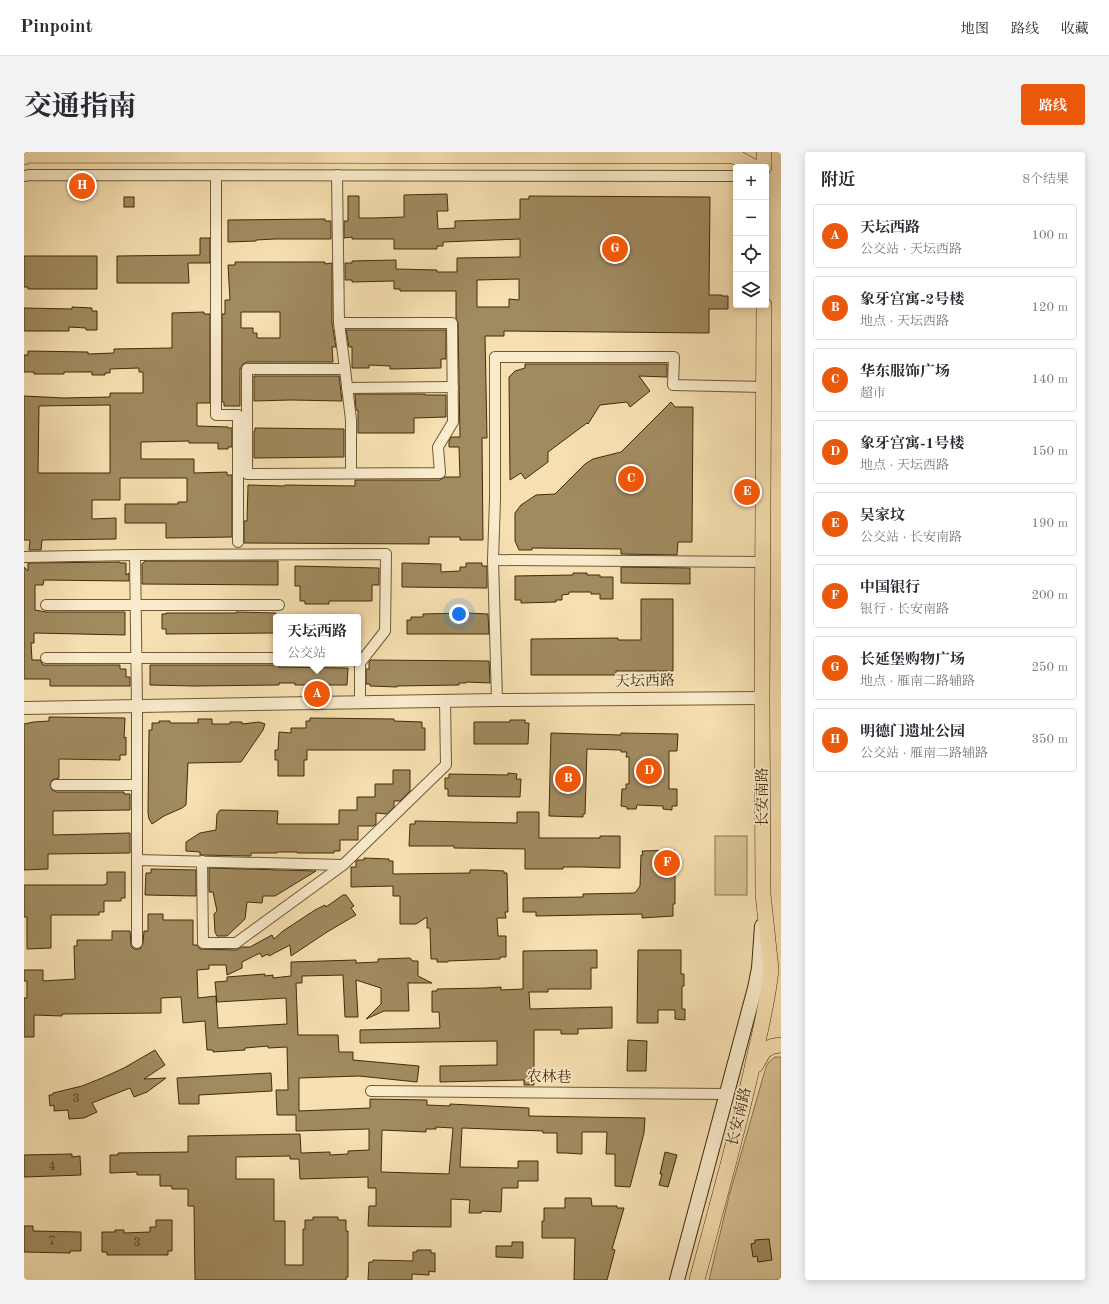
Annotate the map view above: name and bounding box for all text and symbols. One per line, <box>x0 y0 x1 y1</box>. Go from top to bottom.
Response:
text: Pinpoint <box>20 18 93 37</box>
text: 地图 <box>961 22 989 36</box>
text: 路线 <box>1011 22 1039 36</box>
text: 收藏 <box>1061 22 1089 36</box>
button: 路线 <box>1021 84 1085 125</box>
text: 交通指南 <box>24 94 136 122</box>
map controls <box>733 164 769 308</box>
button: + <box>733 164 769 200</box>
pin: H <box>69 171 95 201</box>
text: 附近 <box>821 172 855 189</box>
text: 8个结果 <box>1022 173 1069 186</box>
button: − <box>733 200 769 236</box>
text: 天坛西路 <box>860 221 920 236</box>
text: A <box>830 229 840 242</box>
text: 100 m <box>1031 229 1068 242</box>
pin: G <box>602 234 628 264</box>
button: locate <box>733 236 769 272</box>
text: 公交站 · 天坛西路 <box>860 243 962 256</box>
button: layers <box>733 272 769 308</box>
text: 象牙宫寓-2号楼 <box>860 293 964 308</box>
text: B <box>830 301 840 314</box>
text: 120 m <box>1031 301 1068 314</box>
text: 地点 · 天坛西路 <box>860 315 949 328</box>
text: 华东服饰广场 <box>860 365 950 380</box>
text: C <box>831 373 839 386</box>
text: 140 m <box>1031 373 1068 386</box>
text: 超市 <box>860 387 886 400</box>
text: 象牙宫寓-1号楼 <box>860 437 964 452</box>
text: D <box>830 445 840 458</box>
text: 150 m <box>1031 445 1068 458</box>
text: 地点 · 天坛西路 <box>860 459 949 472</box>
pin: C <box>618 464 644 494</box>
pin: E <box>734 477 760 507</box>
text: 吴家坟 <box>860 509 905 524</box>
text: E <box>831 517 839 530</box>
text: 190 m <box>1031 517 1068 530</box>
text: 公交站 · 长安南路 <box>860 531 962 544</box>
text: 中国银行 <box>860 581 920 596</box>
text: F <box>831 589 839 602</box>
text: 200 m <box>1031 589 1068 602</box>
text: 银行 · 长安南路 <box>860 603 949 616</box>
your location <box>449 604 469 624</box>
popup <box>273 614 361 666</box>
text: 天坛西路 <box>287 625 347 640</box>
text: 公交站 <box>287 647 326 660</box>
text: 长延堡购物广场 <box>860 653 965 668</box>
text: G <box>830 661 840 674</box>
text: 250 m <box>1031 661 1068 674</box>
street label: 天坛西路 <box>615 672 675 690</box>
text: 地点 · 雁南二路辅路 <box>860 675 975 688</box>
pin: A <box>304 679 330 709</box>
text: 明德门遗址公园 <box>860 725 965 740</box>
text: H <box>830 733 840 746</box>
text: 350 m <box>1031 733 1068 746</box>
text: 公交站 · 雁南二路辅路 <box>860 747 988 760</box>
pin: D <box>636 756 662 786</box>
pin: B <box>555 764 581 794</box>
street label: 长安南路 <box>754 767 771 827</box>
pin: F <box>654 848 680 878</box>
street label: 农林巷 <box>526 1068 572 1086</box>
street label: 长安南路 <box>724 1086 755 1148</box>
house number: 3 <box>72 1092 80 1105</box>
house number: 4 <box>48 1160 56 1173</box>
house number: 7 <box>48 1235 56 1248</box>
house number: 3 <box>133 1236 141 1249</box>

